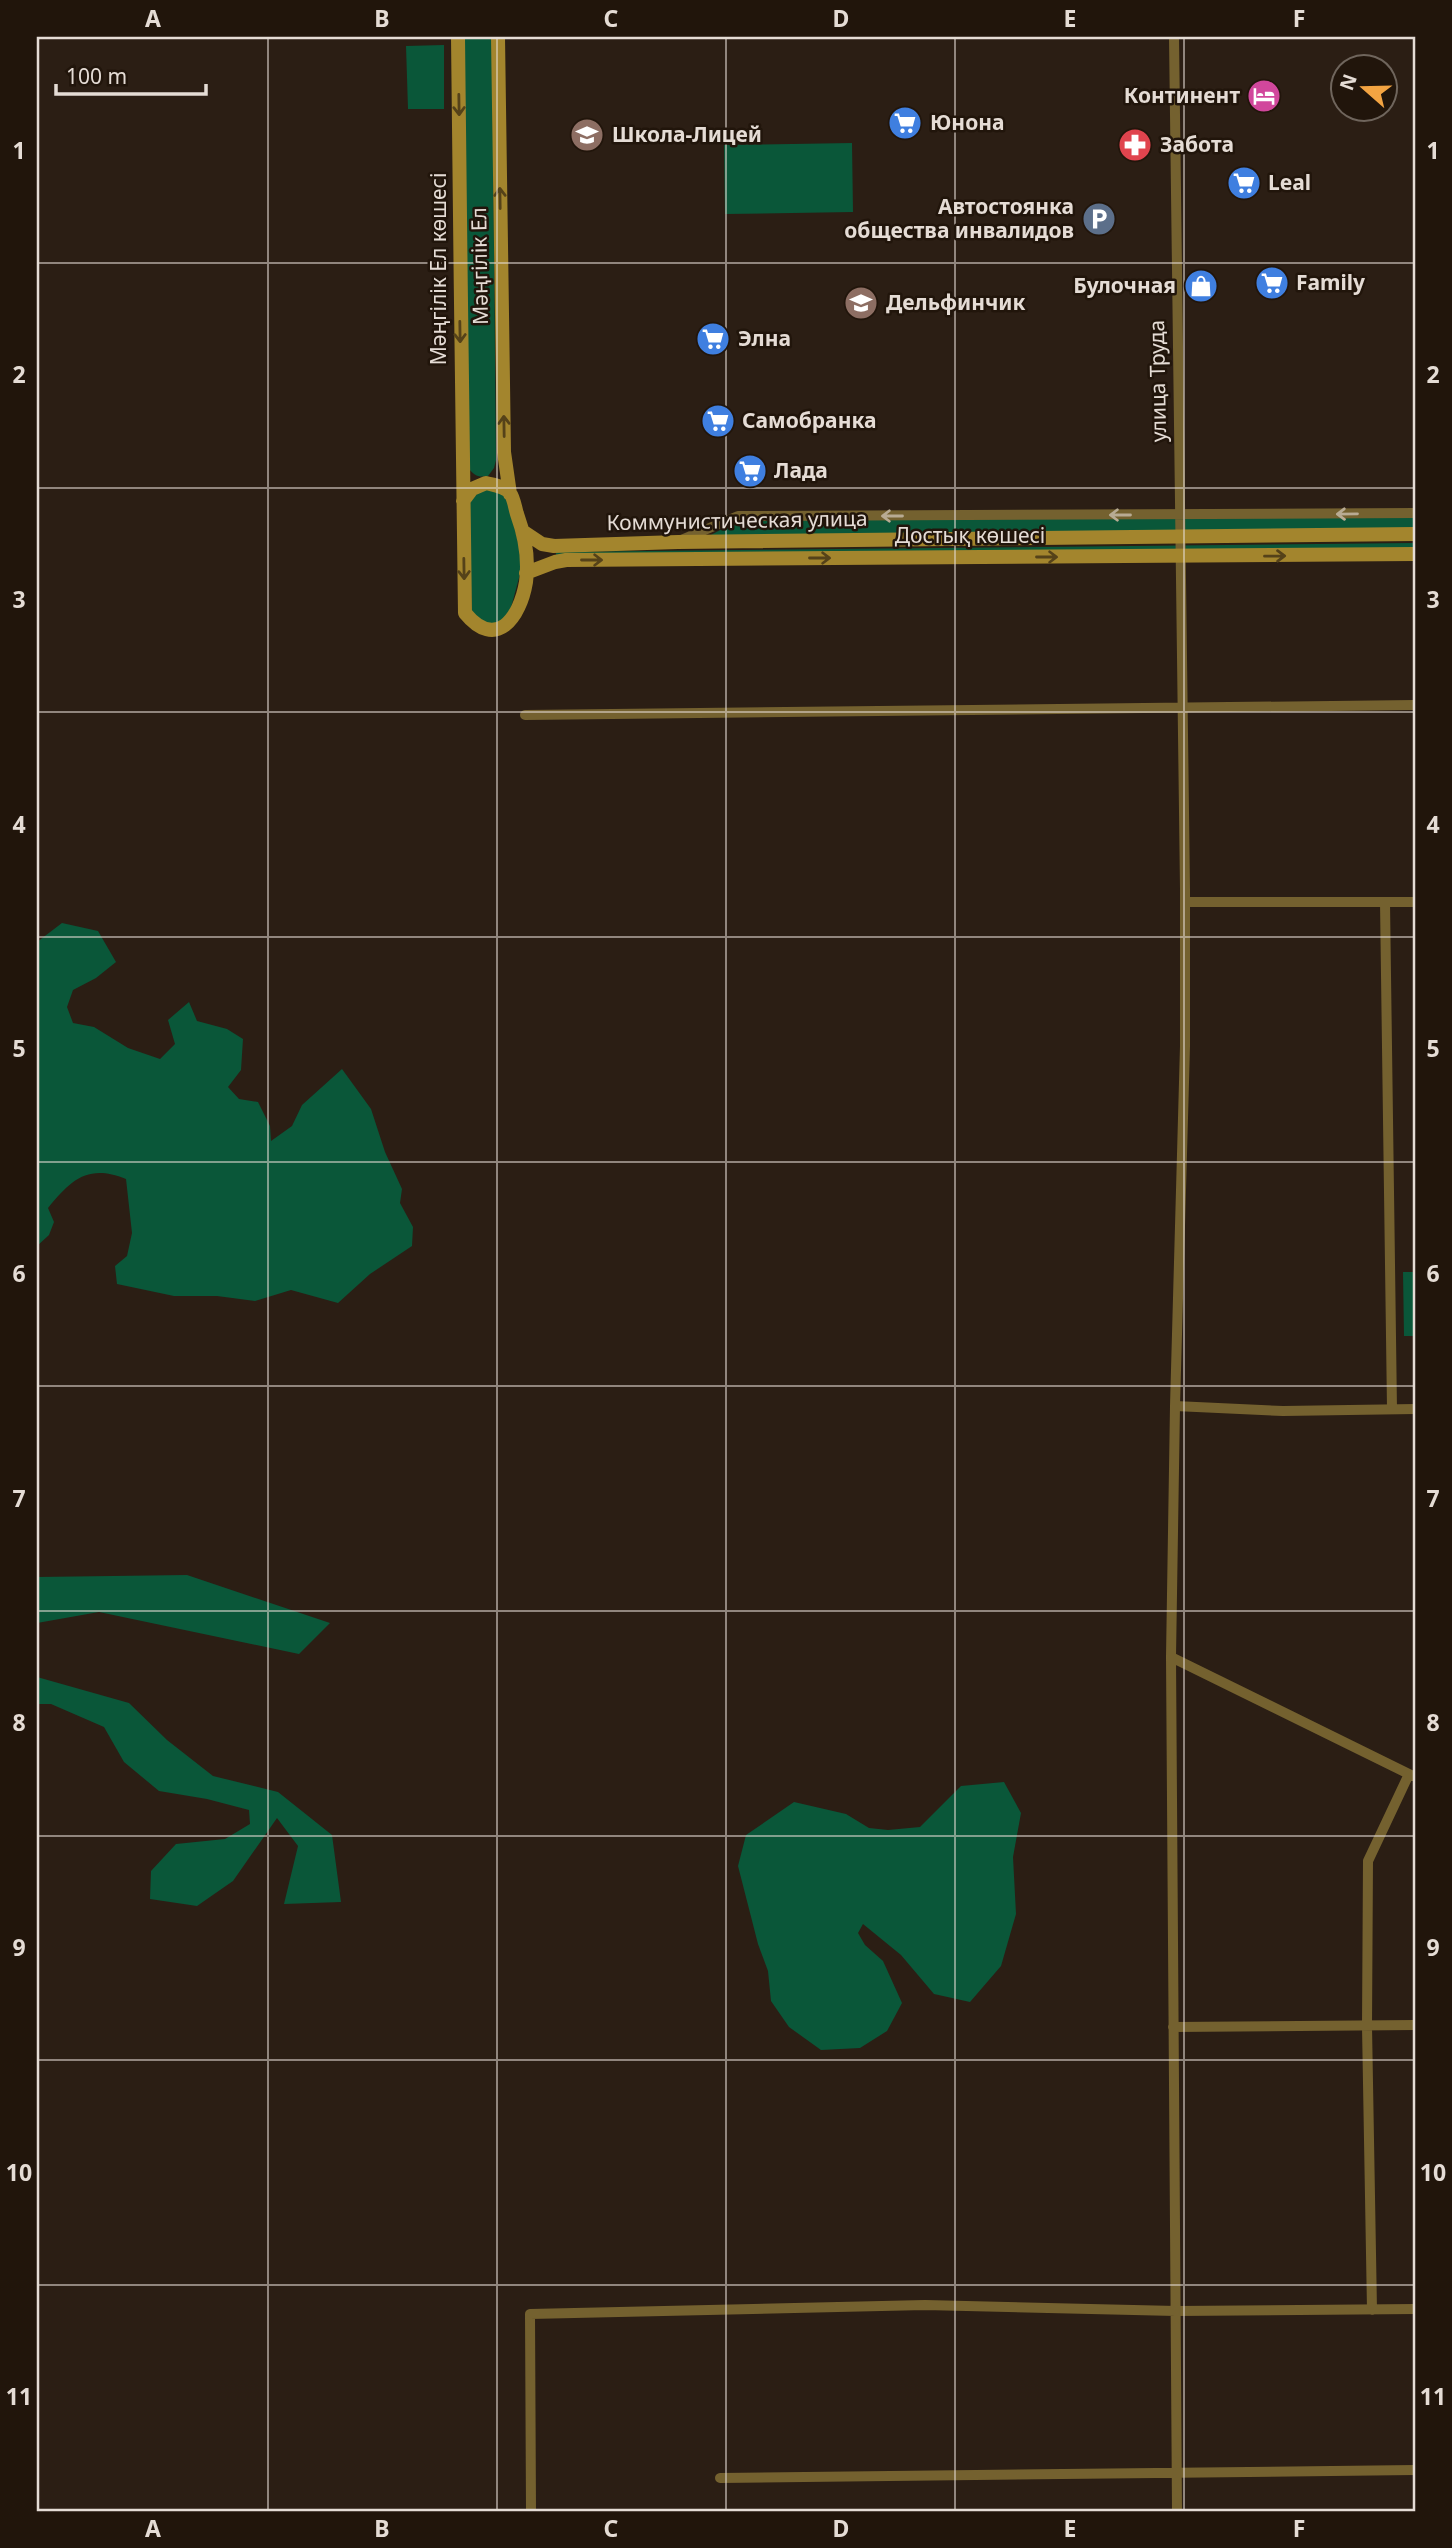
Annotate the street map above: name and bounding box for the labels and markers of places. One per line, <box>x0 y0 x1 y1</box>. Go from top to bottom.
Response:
hotel icon: Континент <box>1245 77 1283 115</box>
place label: Континент <box>1124 81 1240 109</box>
supermarket icon: Юнона <box>886 104 924 142</box>
place label: Юнона <box>930 108 1004 136</box>
school or university icon: Школа-Лицей <box>568 116 606 154</box>
place label: Школа-Лицей <box>612 120 762 148</box>
pharmacy icon: Забота <box>1116 126 1154 164</box>
place label: Забота <box>1160 130 1234 158</box>
supermarket icon: Leal <box>1225 164 1263 202</box>
place label: Leal <box>1268 168 1311 196</box>
place label: Автостоянка общества инвалидов <box>844 192 1074 244</box>
parking icon: Автостоянка общества инвалидов <box>1080 200 1118 238</box>
supermarket icon: Family <box>1253 264 1291 302</box>
shop icon: Булочная <box>1182 267 1220 305</box>
place label: Family <box>1296 268 1365 296</box>
place label: Булочная <box>1073 271 1176 299</box>
school or university icon: Дельфинчик <box>842 284 880 322</box>
place label: Дельфинчик <box>886 288 1026 316</box>
supermarket icon: Элна <box>694 320 732 358</box>
place label: Элна <box>738 324 791 352</box>
supermarket icon: Самобранка <box>699 402 737 440</box>
place label: Самобранка <box>742 406 876 434</box>
supermarket icon: Лада <box>731 452 769 490</box>
place label: Лада <box>774 456 828 484</box>

